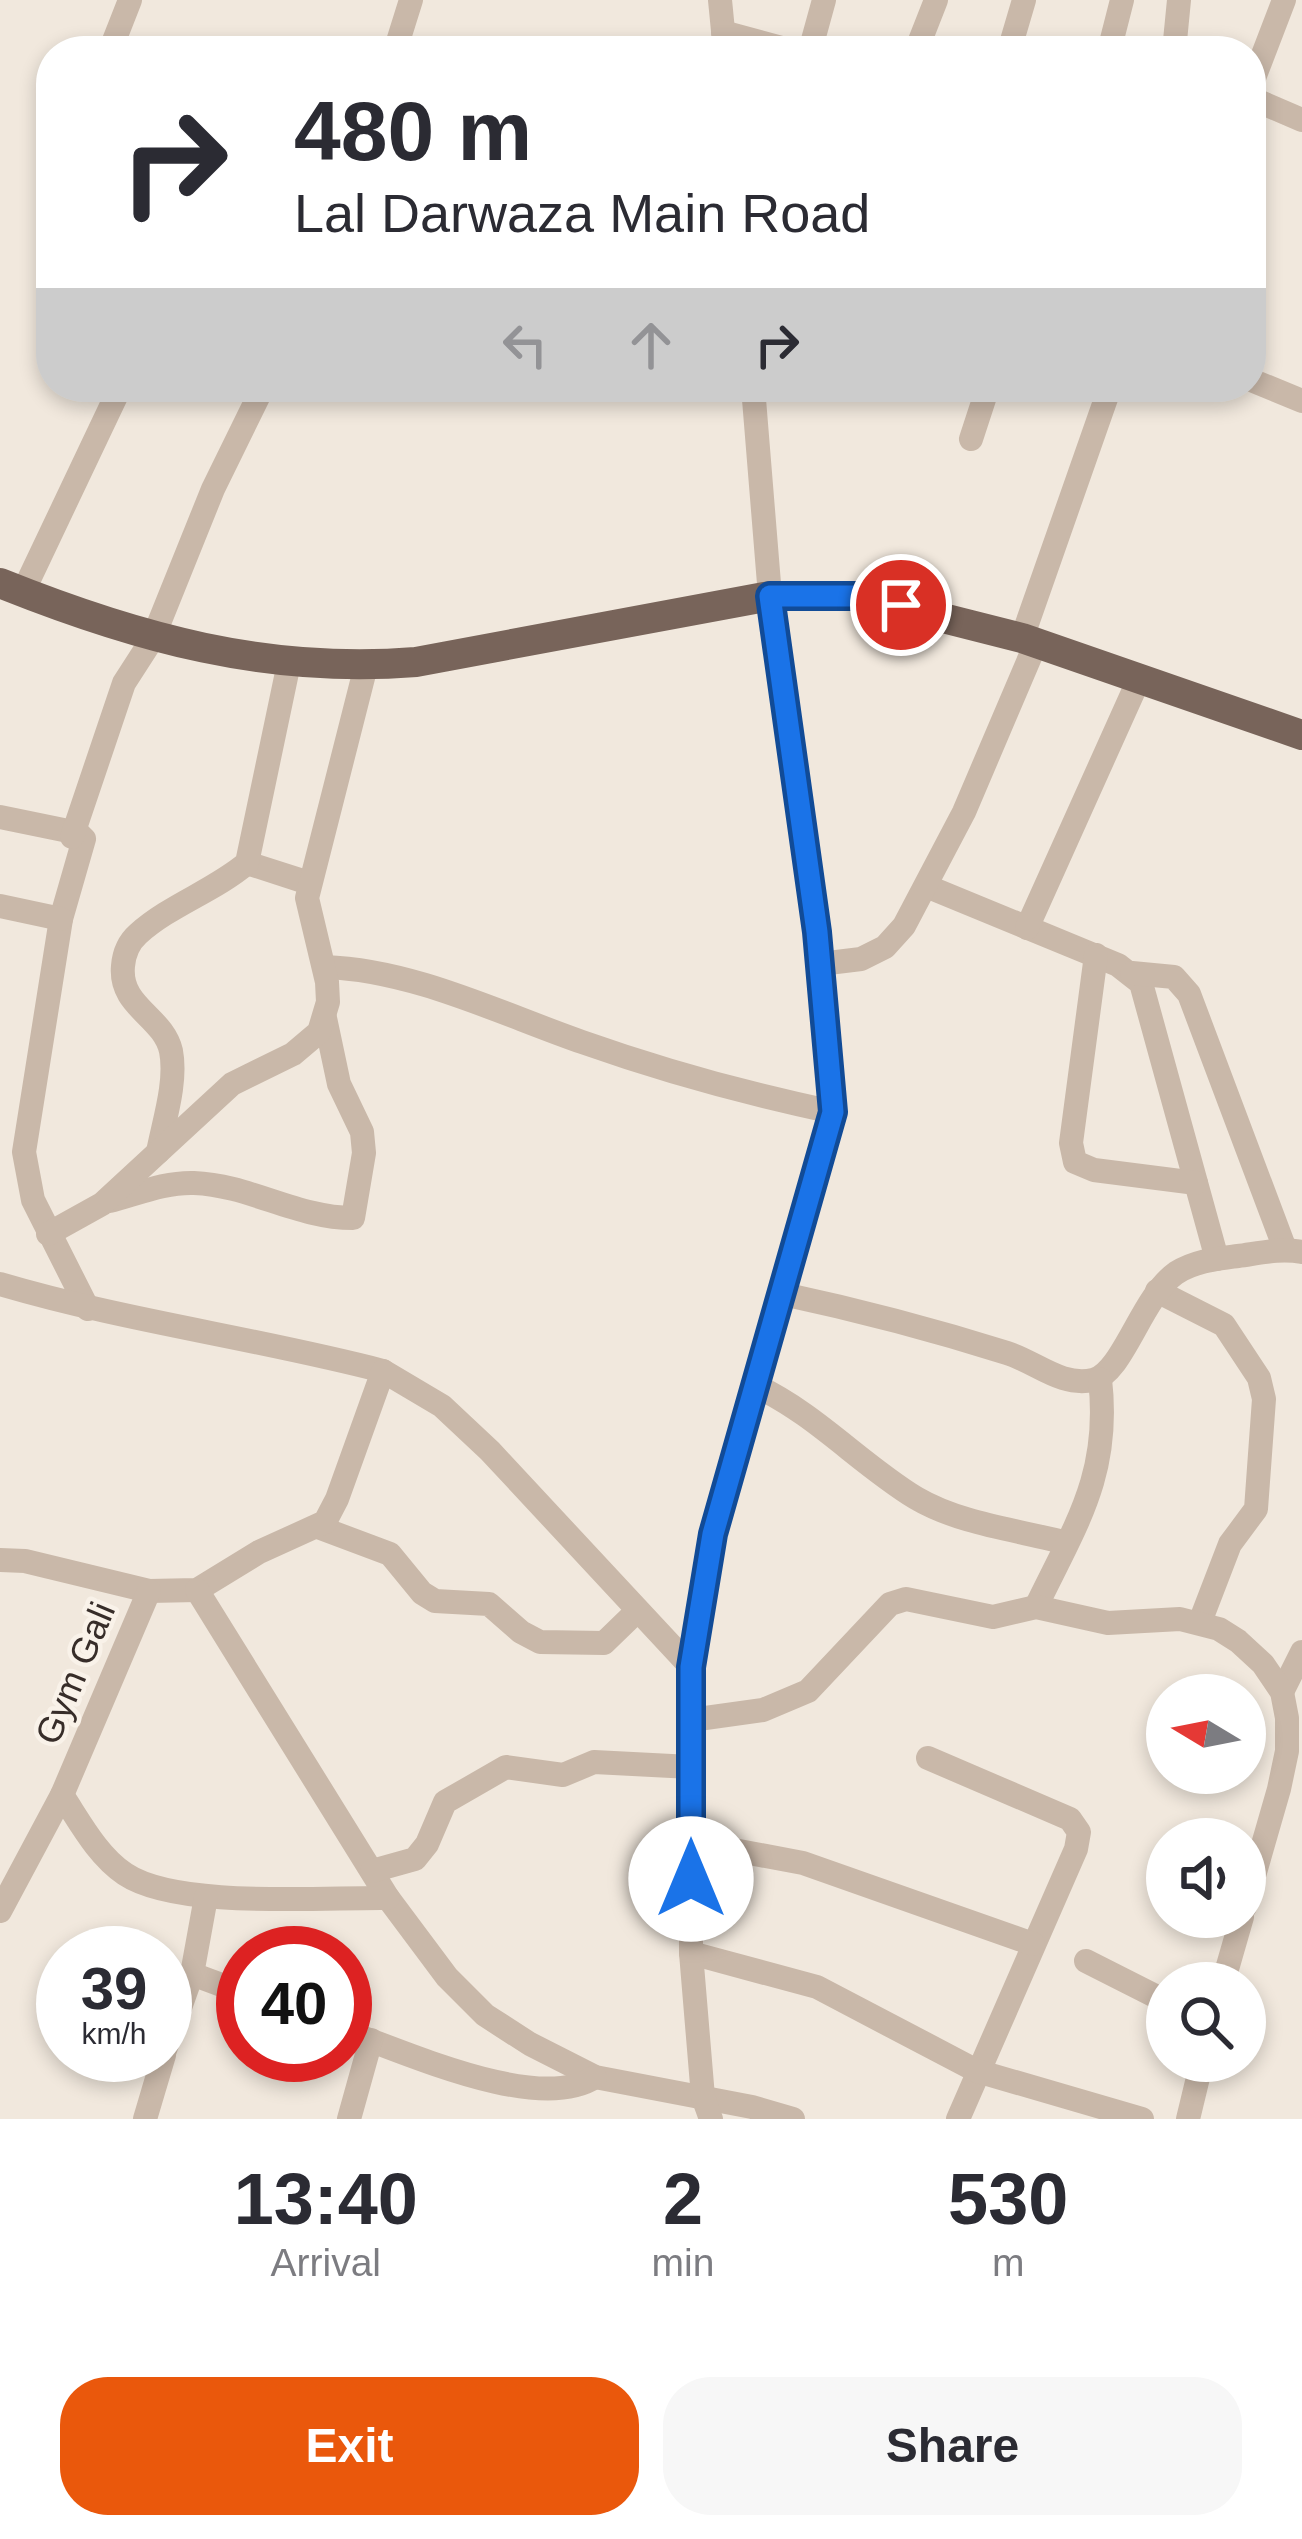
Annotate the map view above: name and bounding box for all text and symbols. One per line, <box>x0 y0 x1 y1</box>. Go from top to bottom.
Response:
icon: right <box>96 84 252 240</box>
text: 480 m <box>294 84 532 178</box>
text: Lal Darwaza Main Road <box>294 183 870 243</box>
icon: left <box>492 312 558 378</box>
icon: ahead <box>618 312 684 378</box>
icon: right <box>744 312 810 378</box>
pin <box>850 554 952 656</box>
icon: arrive <box>868 572 934 638</box>
street label: Gym Gali <box>27 1596 123 1750</box>
north arrow <box>1146 1674 1266 1794</box>
map controls <box>1146 1674 1266 2082</box>
position arrow <box>628 1816 754 1942</box>
button: sound <box>1146 1818 1266 1938</box>
speed limit sign: 40 <box>216 1926 372 2082</box>
text: 39 <box>81 1955 147 2022</box>
button: search <box>1146 1962 1266 2082</box>
text: km/h <box>81 2017 147 2050</box>
text: 13:40 <box>234 2159 418 2239</box>
text: 2 <box>663 2159 703 2239</box>
text: 530 <box>948 2159 1068 2239</box>
text: Arrival <box>271 2241 381 2284</box>
text: min <box>652 2241 714 2284</box>
text: m <box>992 2241 1024 2284</box>
button: Exit <box>60 2377 639 2515</box>
button: Share <box>663 2377 1242 2515</box>

